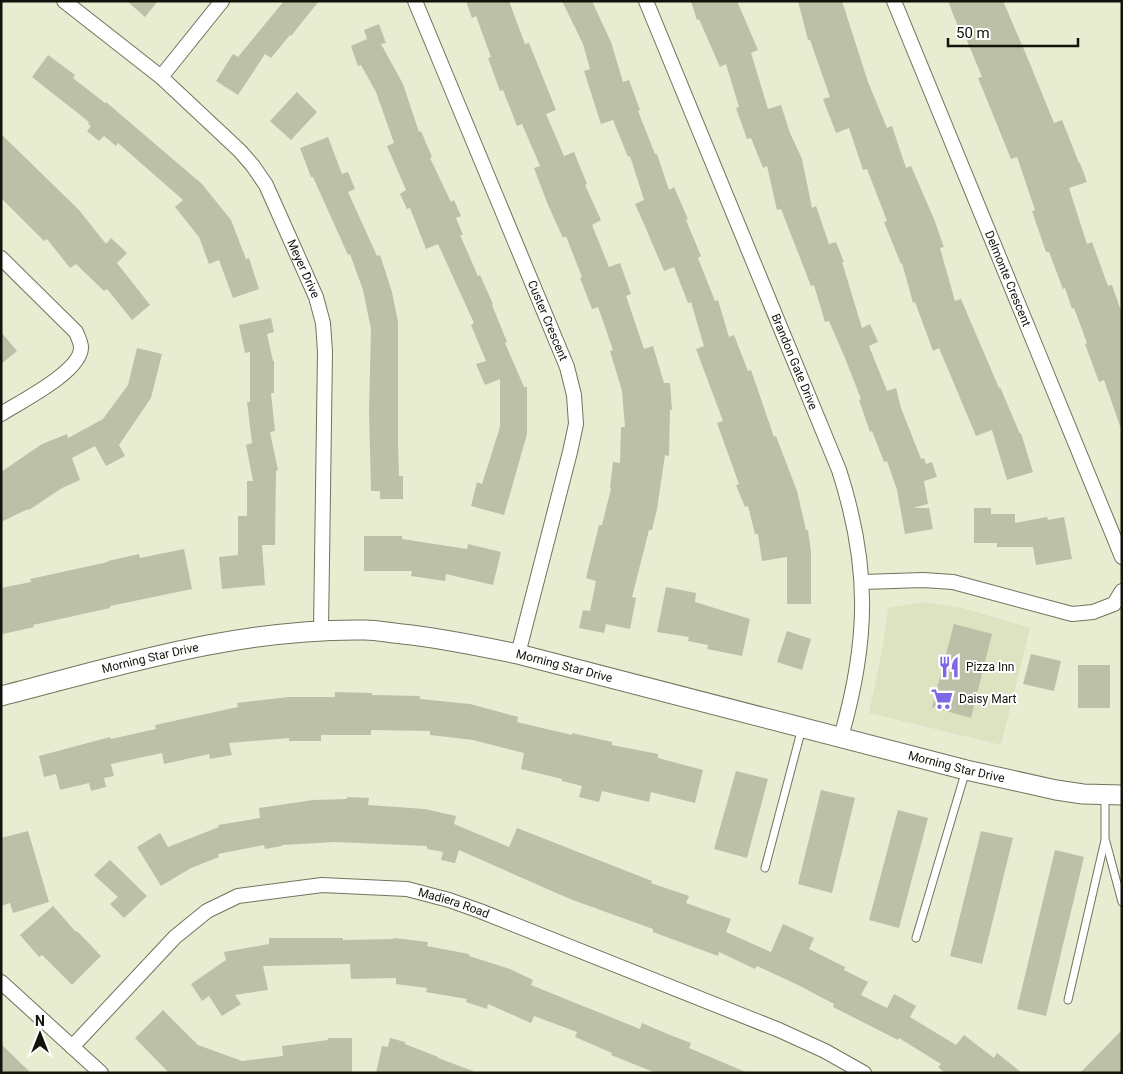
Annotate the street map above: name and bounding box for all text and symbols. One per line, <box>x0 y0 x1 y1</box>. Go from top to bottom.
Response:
scale bar <box>948 15 1078 47</box>
text: 50 m <box>956 24 990 42</box>
street label: Delmonte Crescent <box>982 229 1034 329</box>
street label: Meyer Drive <box>284 237 323 300</box>
street label: Custer Crescent <box>525 278 571 363</box>
street label: Brandon Gate Drive <box>768 311 820 412</box>
street label: Morning Star Drive <box>100 640 200 676</box>
street label: Morning Star Drive <box>515 647 614 685</box>
restaurant icon: Pizza Inn <box>936 654 962 680</box>
place label: Pizza Inn <box>966 660 1014 674</box>
supermarket icon: Daisy Mart <box>929 686 955 712</box>
place label: Daisy Mart <box>959 692 1017 706</box>
street label: Morning Star Drive <box>907 748 1006 785</box>
street label: Madiera Road <box>417 885 491 921</box>
north arrow <box>15 1009 65 1059</box>
text: N <box>35 1013 45 1029</box>

